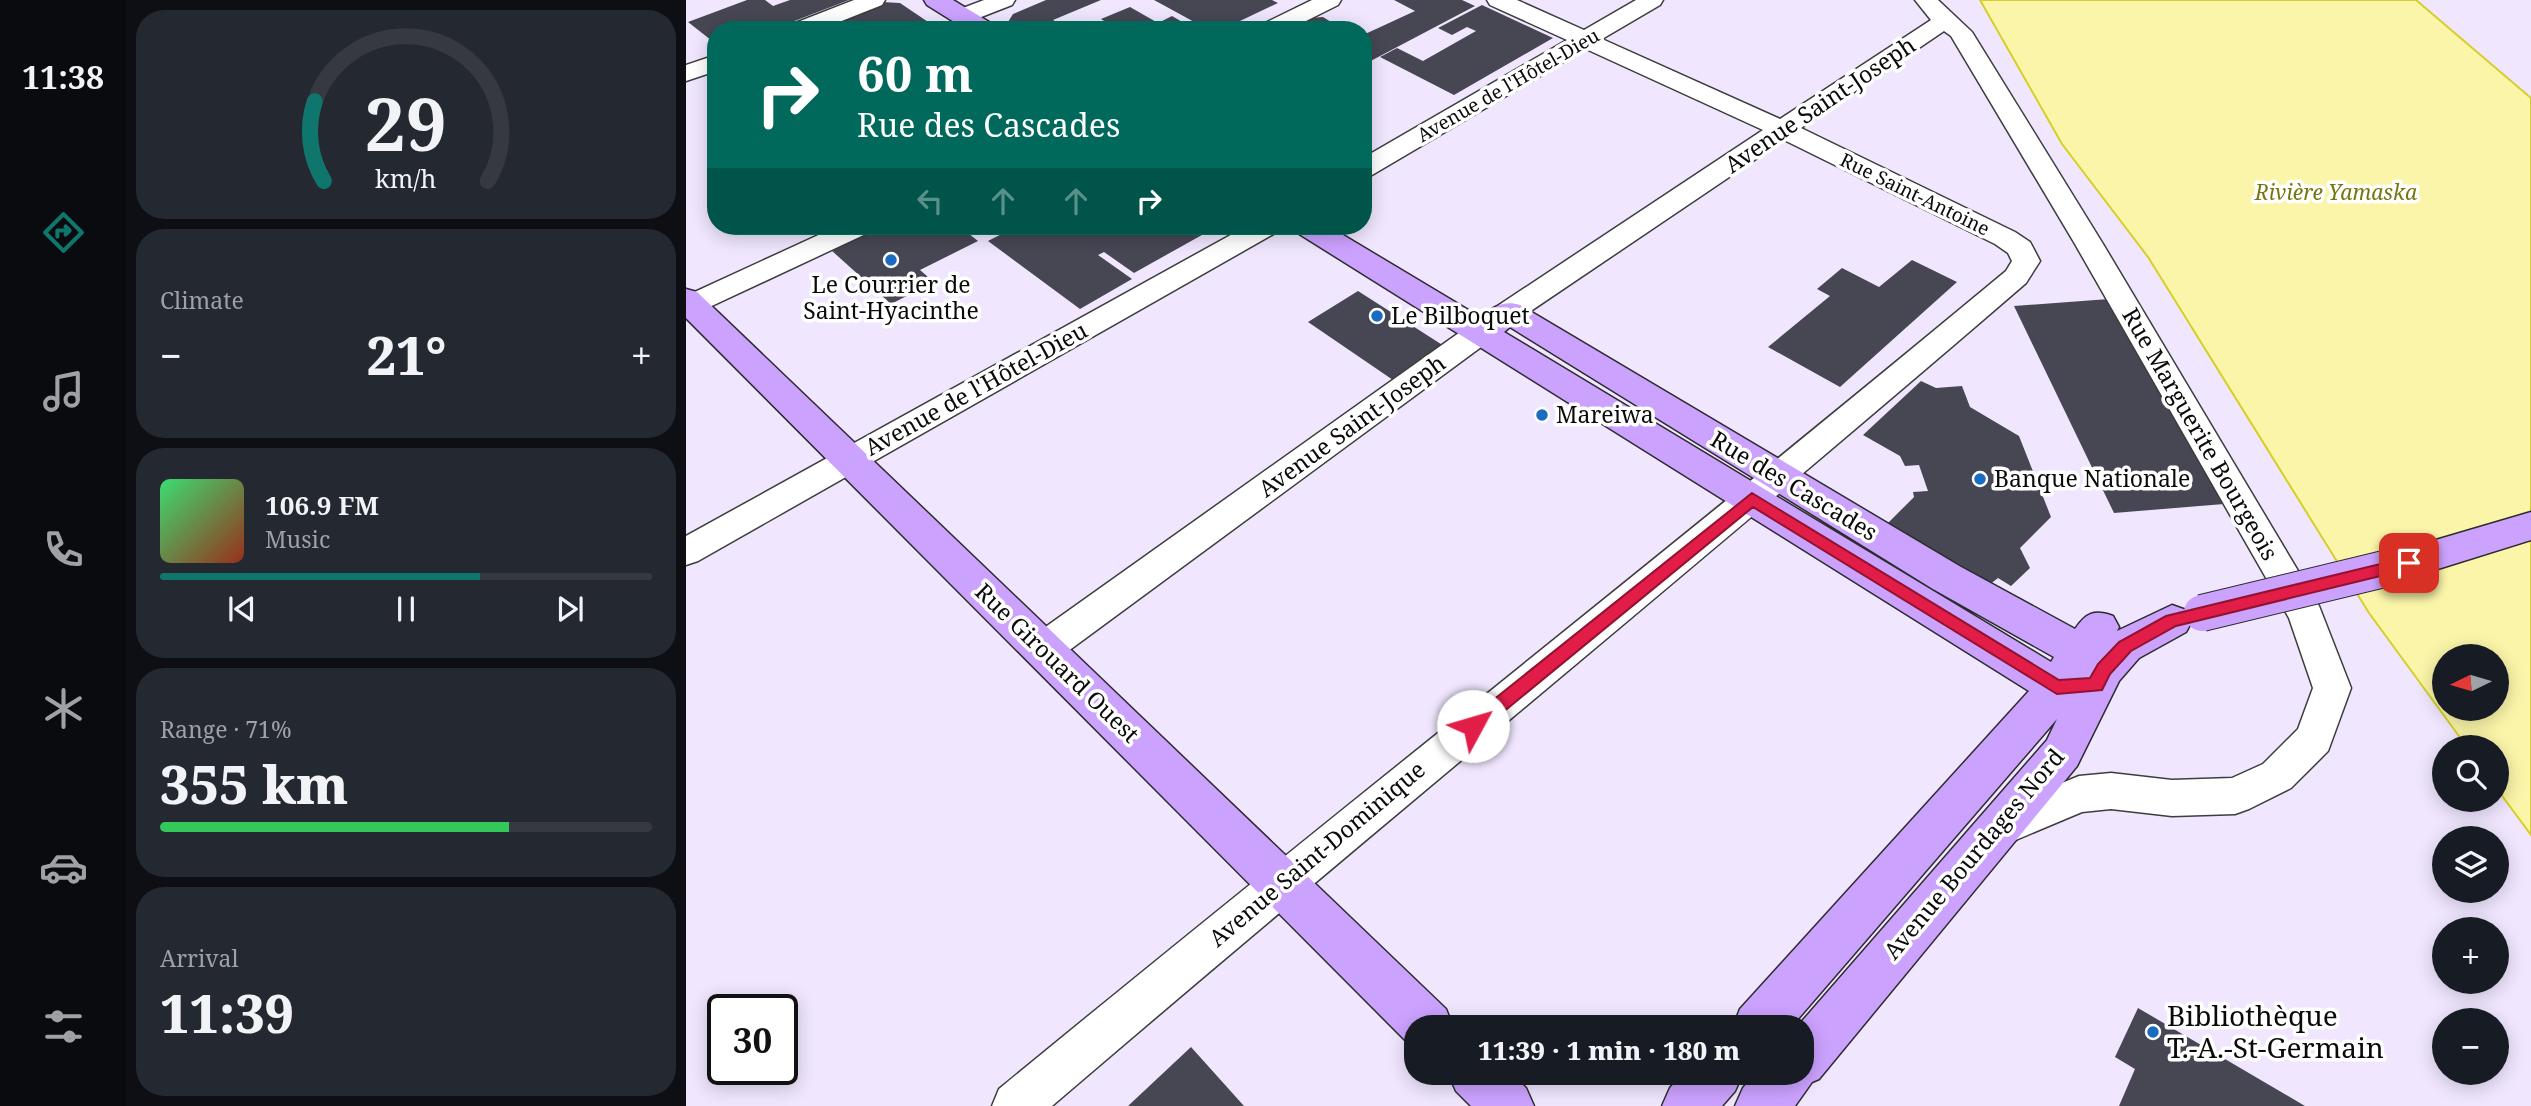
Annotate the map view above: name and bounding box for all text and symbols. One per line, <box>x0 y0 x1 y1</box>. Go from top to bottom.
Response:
street label: Avenue de l'Hôtel-Dieu <box>1412 22 1604 148</box>
street label: Avenue Saint-Joseph <box>1718 28 1921 180</box>
text: 60 m <box>857 40 973 106</box>
icon: right <box>742 49 833 140</box>
text: 11:38 <box>22 55 104 98</box>
text: 29 <box>365 73 447 172</box>
text: Rue des Cascades <box>857 103 1120 146</box>
street label: Rue Saint-Antoine <box>1836 147 1994 241</box>
text: km/h <box>375 160 437 194</box>
water label: Rivière Yamaska <box>2254 178 2418 206</box>
icon: left <box>911 182 949 220</box>
icon: ahead <box>984 182 1022 220</box>
icon: ahead <box>1057 182 1095 220</box>
icon: right <box>1130 182 1168 220</box>
icon: directions <box>39 208 88 257</box>
marker: Le Courrier de Saint-Hyacinthe <box>883 252 899 268</box>
place label: Le Courrier de Saint-Hyacinthe <box>803 268 979 326</box>
text: Climate <box>160 284 244 316</box>
place label: Le Bilboquet <box>1391 299 1530 331</box>
street label: Rue Marguerite Bourgeois <box>2115 301 2286 566</box>
marker: Le Bilboquet <box>1369 308 1385 324</box>
street label: Avenue de l'Hôtel-Dieu <box>858 313 1093 463</box>
text: 21° <box>366 319 446 390</box>
text: − <box>160 329 182 381</box>
text: + <box>631 329 652 381</box>
street label: Avenue Saint-Joseph <box>1251 346 1451 504</box>
icon: music <box>39 367 88 416</box>
place label: Mareiwa <box>1556 398 1654 430</box>
marker: Mareiwa <box>1534 407 1550 423</box>
street label: Rue des Cascades <box>1705 423 1884 548</box>
place label: Banque Nationale <box>1994 462 2190 494</box>
marker: Banque Nationale <box>1972 471 1988 487</box>
text: 106.9 FM <box>265 487 379 523</box>
text: Music <box>265 523 330 555</box>
icon: phone <box>39 525 88 574</box>
pin <box>2379 533 2439 593</box>
icon: arrive <box>2390 544 2428 582</box>
street label: Rue Girouard Ouest <box>969 575 1147 749</box>
icon: previous <box>223 590 261 628</box>
icon: pause <box>387 590 425 628</box>
icon: next <box>551 590 589 628</box>
north arrow <box>2432 644 2510 721</box>
map controls <box>2432 644 2509 1085</box>
icon: climate <box>39 684 88 733</box>
position arrow <box>1436 689 1510 763</box>
text: Range · 71% <box>160 713 292 745</box>
button: search <box>2432 735 2509 812</box>
street label: Avenue Bourdages Nord <box>1876 741 2071 965</box>
text: 355 km <box>160 748 348 819</box>
street label: Avenue Saint-Dominique <box>1201 753 1431 953</box>
button: layers <box>2432 826 2509 903</box>
icon: car <box>39 843 88 892</box>
button: + <box>2432 917 2509 994</box>
text: Arrival <box>160 942 239 974</box>
text: 11:39 <box>160 977 294 1048</box>
speed limit sign: 30 <box>707 994 798 1085</box>
place label: Bibliothèque T.-A.-St-Germain <box>2167 996 2384 1066</box>
icon: filters <box>39 1002 88 1051</box>
button: − <box>2432 1008 2509 1085</box>
marker: Bibliothèque T.-A.-St-Germain <box>2145 1024 2161 1040</box>
text: 11:39 · 1 min · 180 m <box>1478 1032 1740 1068</box>

